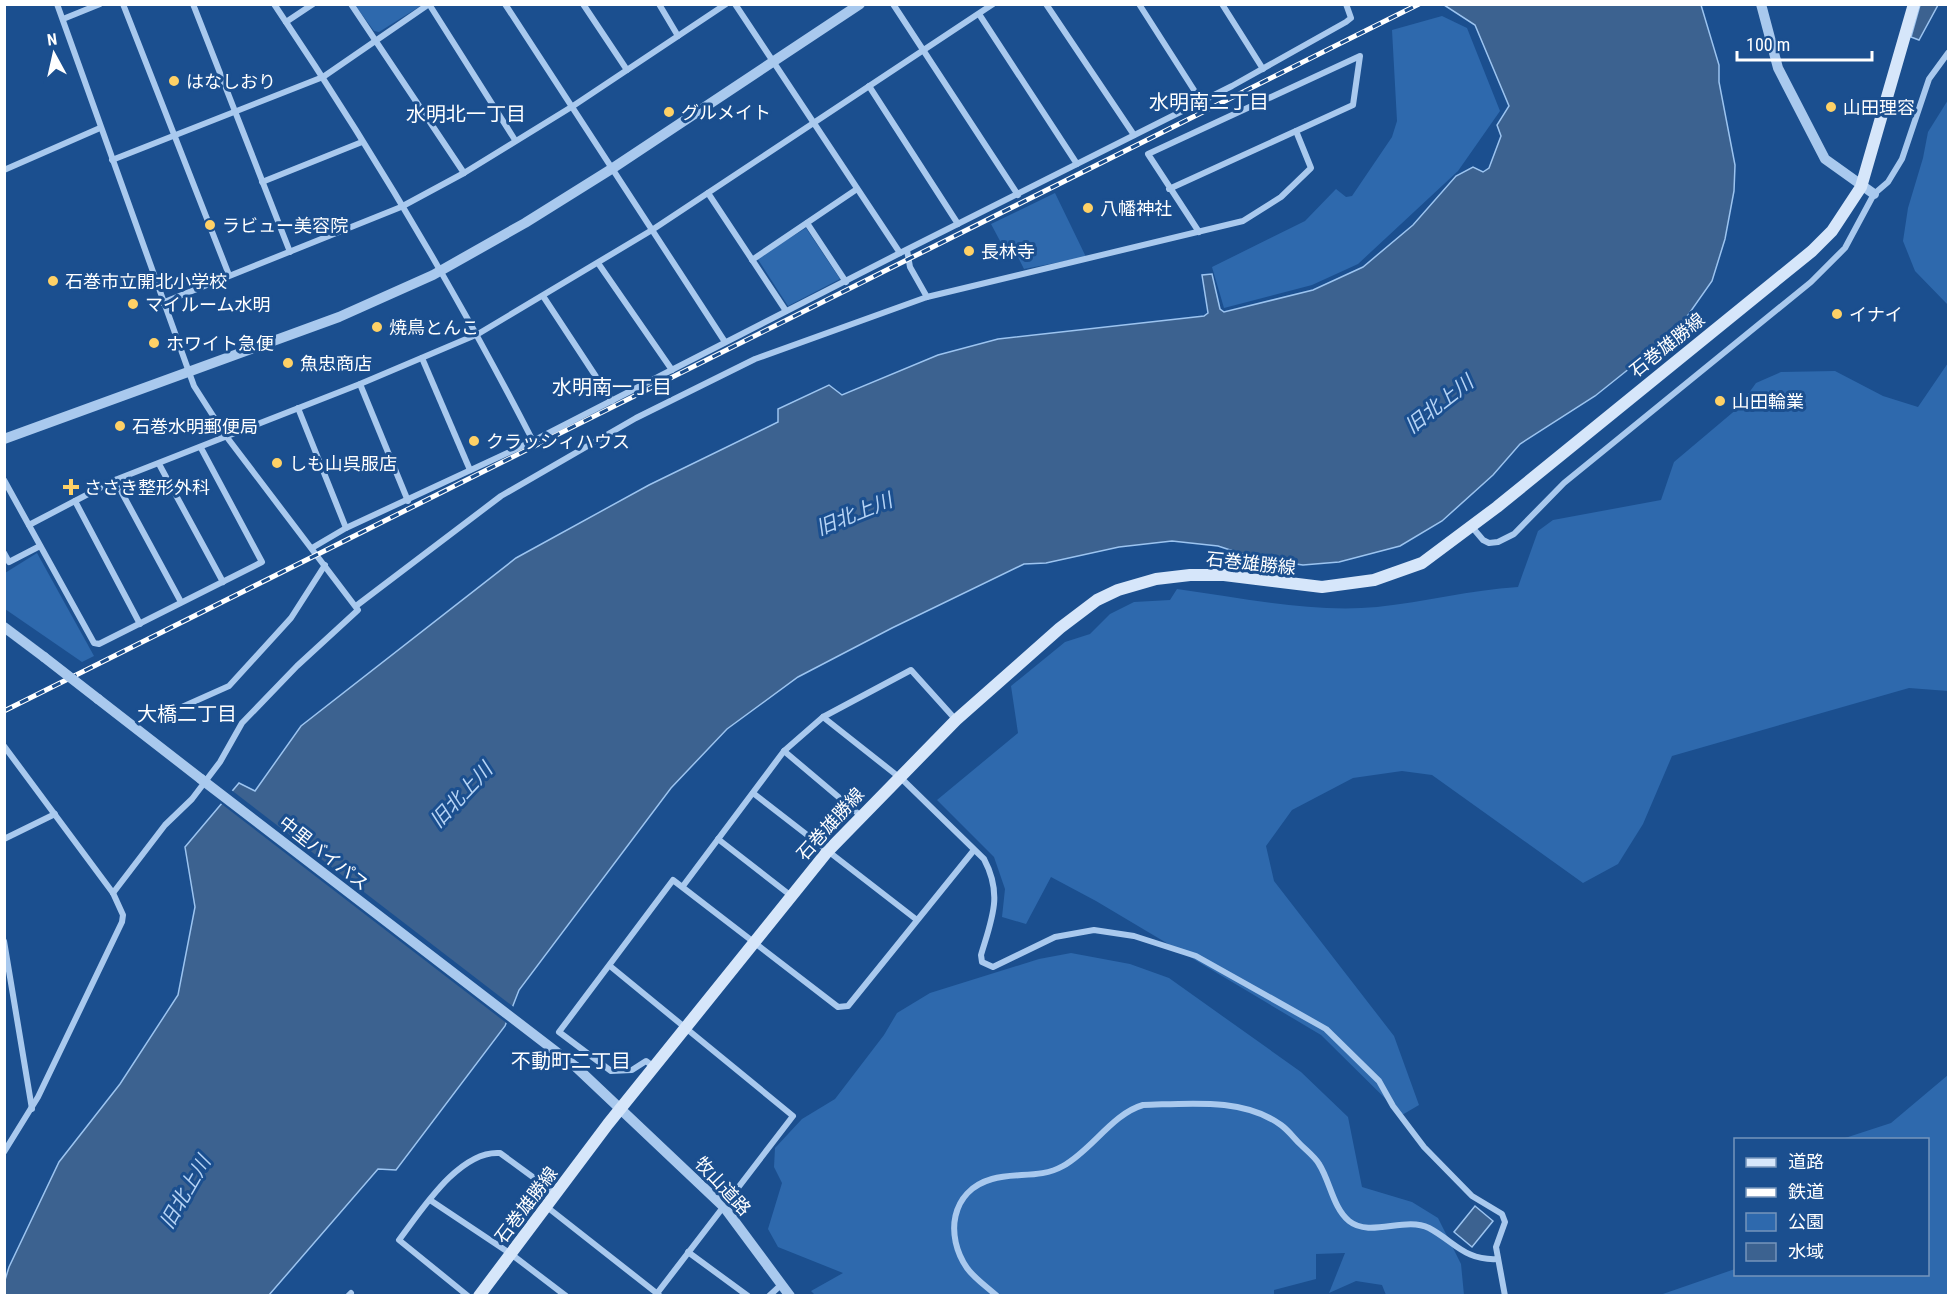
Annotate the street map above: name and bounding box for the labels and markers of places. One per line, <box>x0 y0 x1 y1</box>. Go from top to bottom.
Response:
place label: はなしおり <box>186 71 276 92</box>
marker: はなしおり <box>167 74 181 88</box>
place label: 山田理容 <box>1843 97 1915 118</box>
marker: 山田理容 <box>1824 100 1838 114</box>
place label: グルメイト <box>681 102 771 123</box>
marker: グルメイト <box>662 105 676 119</box>
place label: 八幡神社 <box>1100 198 1172 219</box>
marker: 八幡神社 <box>1081 201 1095 215</box>
place label: ラビュー美容院 <box>222 215 348 236</box>
marker: ラビュー美容院 <box>203 218 217 232</box>
place label: 長林寺 <box>981 241 1035 262</box>
marker: 長林寺 <box>962 244 976 258</box>
place label: 石巻市立開北小学校 <box>65 271 227 292</box>
marker: 石巻市立開北小学校 <box>46 274 60 288</box>
place label: マイルーム水明 <box>145 294 270 315</box>
marker: マイルーム水明 <box>126 297 140 311</box>
place label: イナイ <box>1849 304 1903 325</box>
marker: イナイ <box>1830 307 1844 321</box>
place label: 焼鳥とんこ <box>389 317 479 338</box>
marker: 焼鳥とんこ <box>370 320 384 334</box>
place label: ホワイト急便 <box>166 333 274 354</box>
marker: ホワイト急便 <box>147 336 161 350</box>
place label: 魚忠商店 <box>300 353 372 374</box>
marker: 魚忠商店 <box>281 356 295 370</box>
place label: 山田輪業 <box>1732 391 1804 412</box>
marker: 山田輪業 <box>1713 394 1727 408</box>
place label: 石巻水明郵便局 <box>132 416 258 437</box>
marker: 石巻水明郵便局 <box>113 419 127 433</box>
place label: クラッシィハウス <box>486 431 630 452</box>
marker: クラッシィハウス <box>467 434 481 448</box>
place label: しも山呉服店 <box>289 453 397 474</box>
marker: しも山呉服店 <box>270 456 284 470</box>
place label: ささき整形外科 <box>84 477 210 498</box>
marker: ささき整形外科 <box>62 478 80 496</box>

